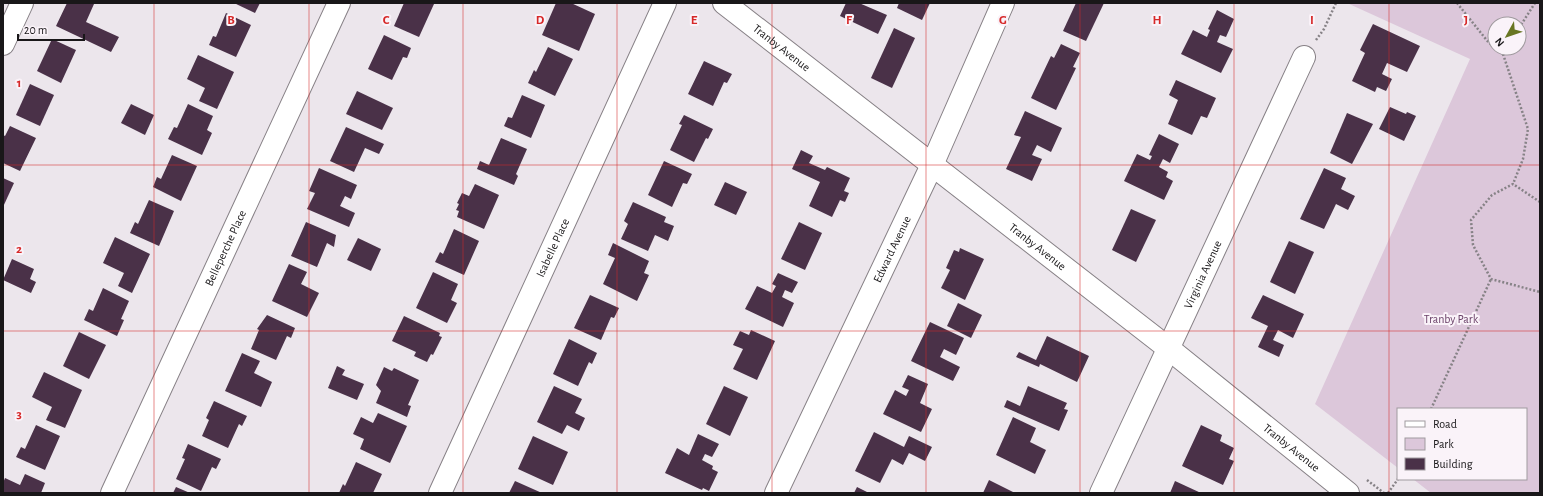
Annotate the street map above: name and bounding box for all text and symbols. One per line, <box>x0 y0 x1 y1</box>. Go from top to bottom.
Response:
text: B <box>227 14 235 27</box>
text: C <box>383 14 390 27</box>
text: D <box>536 14 545 27</box>
text: E <box>691 14 698 27</box>
text: F <box>846 14 853 27</box>
text: G <box>999 14 1007 27</box>
text: H <box>1152 14 1162 27</box>
text: I <box>1310 14 1314 27</box>
text: J <box>1464 14 1468 27</box>
scale bar <box>18 16 84 42</box>
north arrow <box>1487 16 1527 56</box>
street label: Tranby Avenue <box>751 22 812 74</box>
text: 20 m <box>24 24 47 36</box>
text: N <box>1493 36 1506 49</box>
text: 1 <box>17 77 21 90</box>
street label: Belleperche Place <box>203 208 248 288</box>
street label: Edward Avenue <box>871 214 913 284</box>
street label: Isabelle Place <box>534 216 571 279</box>
street label: Tranby Avenue <box>1007 221 1068 272</box>
street label: Virginia Avenue <box>1182 238 1224 311</box>
text: 2 <box>16 243 22 256</box>
park label: Tranby Park <box>1424 313 1479 326</box>
text: 3 <box>16 408 22 421</box>
legend <box>1397 408 1527 480</box>
text: Road <box>1433 418 1457 430</box>
street label: Tranby Avenue <box>1261 421 1322 474</box>
text: Park <box>1433 438 1454 450</box>
text: Building <box>1433 458 1473 470</box>

